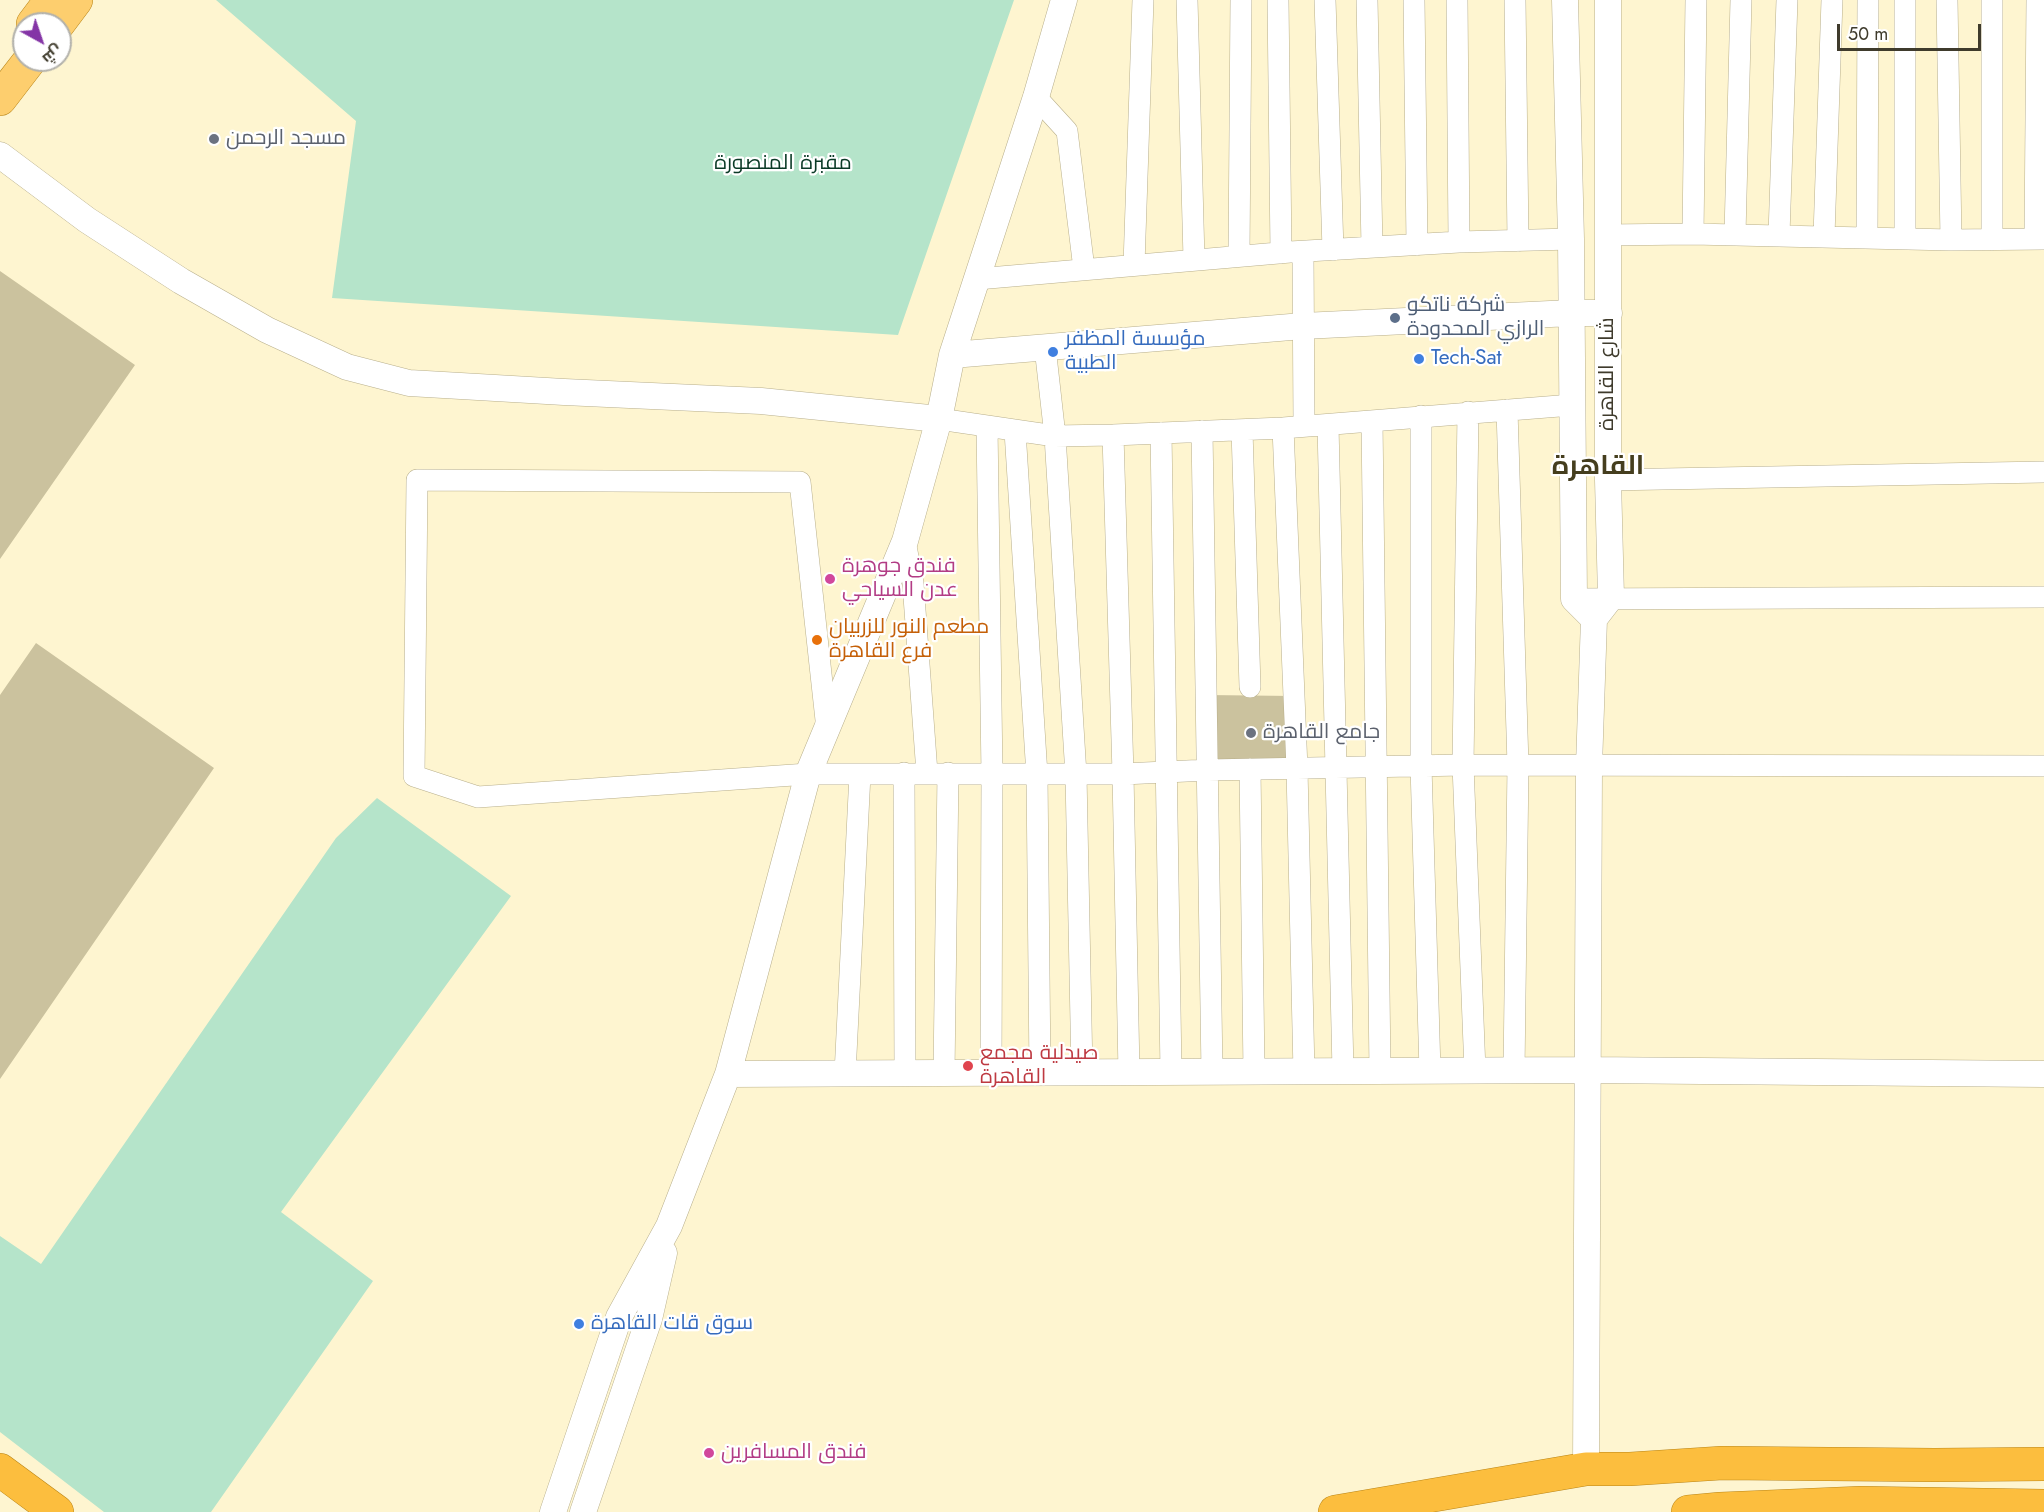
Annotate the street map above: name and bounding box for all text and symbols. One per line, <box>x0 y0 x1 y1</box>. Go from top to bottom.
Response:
north arrow <box>12 12 72 72</box>
scale bar <box>1840 12 1984 50</box>
text: 50 m <box>1848 21 1888 47</box>
text: ش <box>37 39 68 70</box>
place label: مسجد الرحمن <box>226 126 346 152</box>
marker: مسجد الرحمن <box>207 132 221 146</box>
park label: مقبرة المنصورة <box>714 151 852 177</box>
place label: شركة ناتكو الرازي المحدودة <box>1407 293 1544 343</box>
marker: شركة ناتكو الرازي المحدودة <box>1388 311 1402 325</box>
street label: شارع القاهرة <box>1595 317 1621 431</box>
place label: مؤسسة المظفر الطبية <box>1065 327 1206 377</box>
marker: مؤسسة المظفر الطبية <box>1046 345 1060 359</box>
place label: Tech-Sat <box>1431 346 1502 372</box>
marker: Tech-Sat <box>1412 352 1426 366</box>
district label: القاهرة <box>1552 451 1644 483</box>
place label: فندق جوهرة عدن السياحي <box>842 554 958 604</box>
marker: فندق جوهرة عدن السياحي <box>823 572 837 586</box>
place label: مطعم النور للزربيان فرع القاهرة <box>829 615 989 665</box>
marker: مطعم النور للزربيان فرع القاهرة <box>810 633 824 647</box>
place label: جامع القاهرة <box>1263 720 1380 746</box>
marker: جامع القاهرة <box>1244 726 1258 740</box>
place label: صيدلية مجمع القاهرة <box>980 1041 1099 1091</box>
marker: صيدلية مجمع القاهرة <box>961 1059 975 1073</box>
place label: سوق قات القاهرة <box>591 1311 753 1337</box>
marker: سوق قات القاهرة <box>572 1317 586 1331</box>
place label: فندق المسافرين <box>721 1440 866 1466</box>
marker: فندق المسافرين <box>702 1446 716 1460</box>

